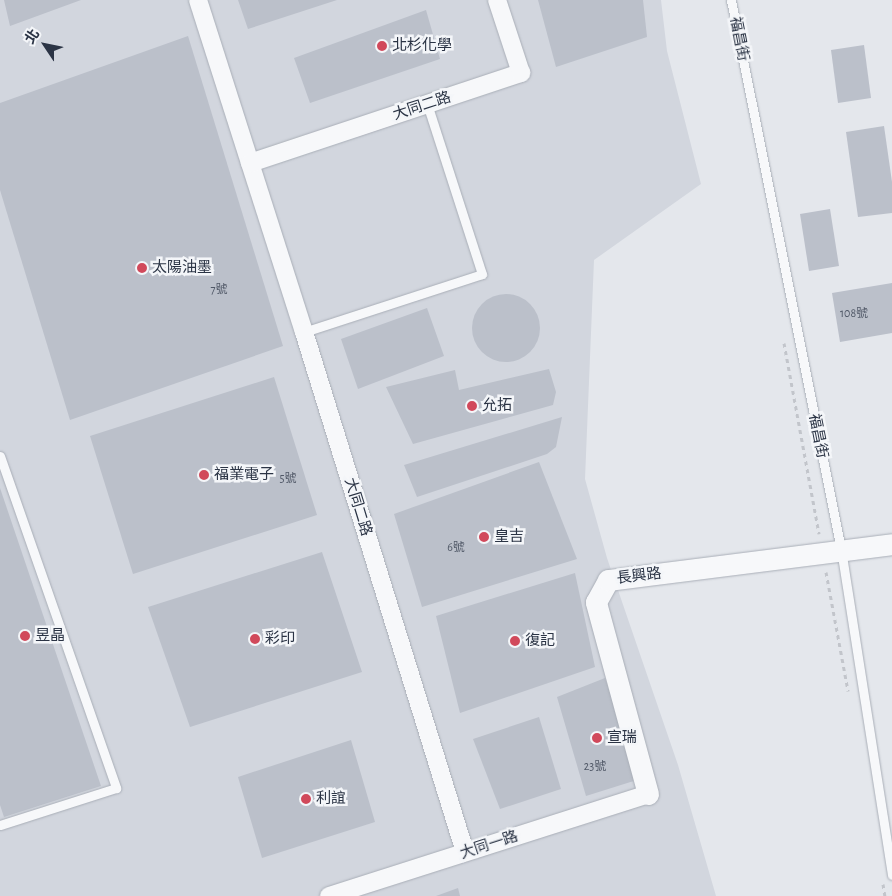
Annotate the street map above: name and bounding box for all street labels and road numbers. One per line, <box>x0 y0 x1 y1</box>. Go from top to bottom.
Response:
street label: 福昌街 <box>726 15 752 63</box>
street label: 大同二路 <box>391 88 453 124</box>
street label: 福昌街 <box>805 412 831 460</box>
street label: 大同二路 <box>341 476 375 538</box>
street label: 長興路 <box>616 564 662 588</box>
street label: 大同一路 <box>458 827 520 863</box>

